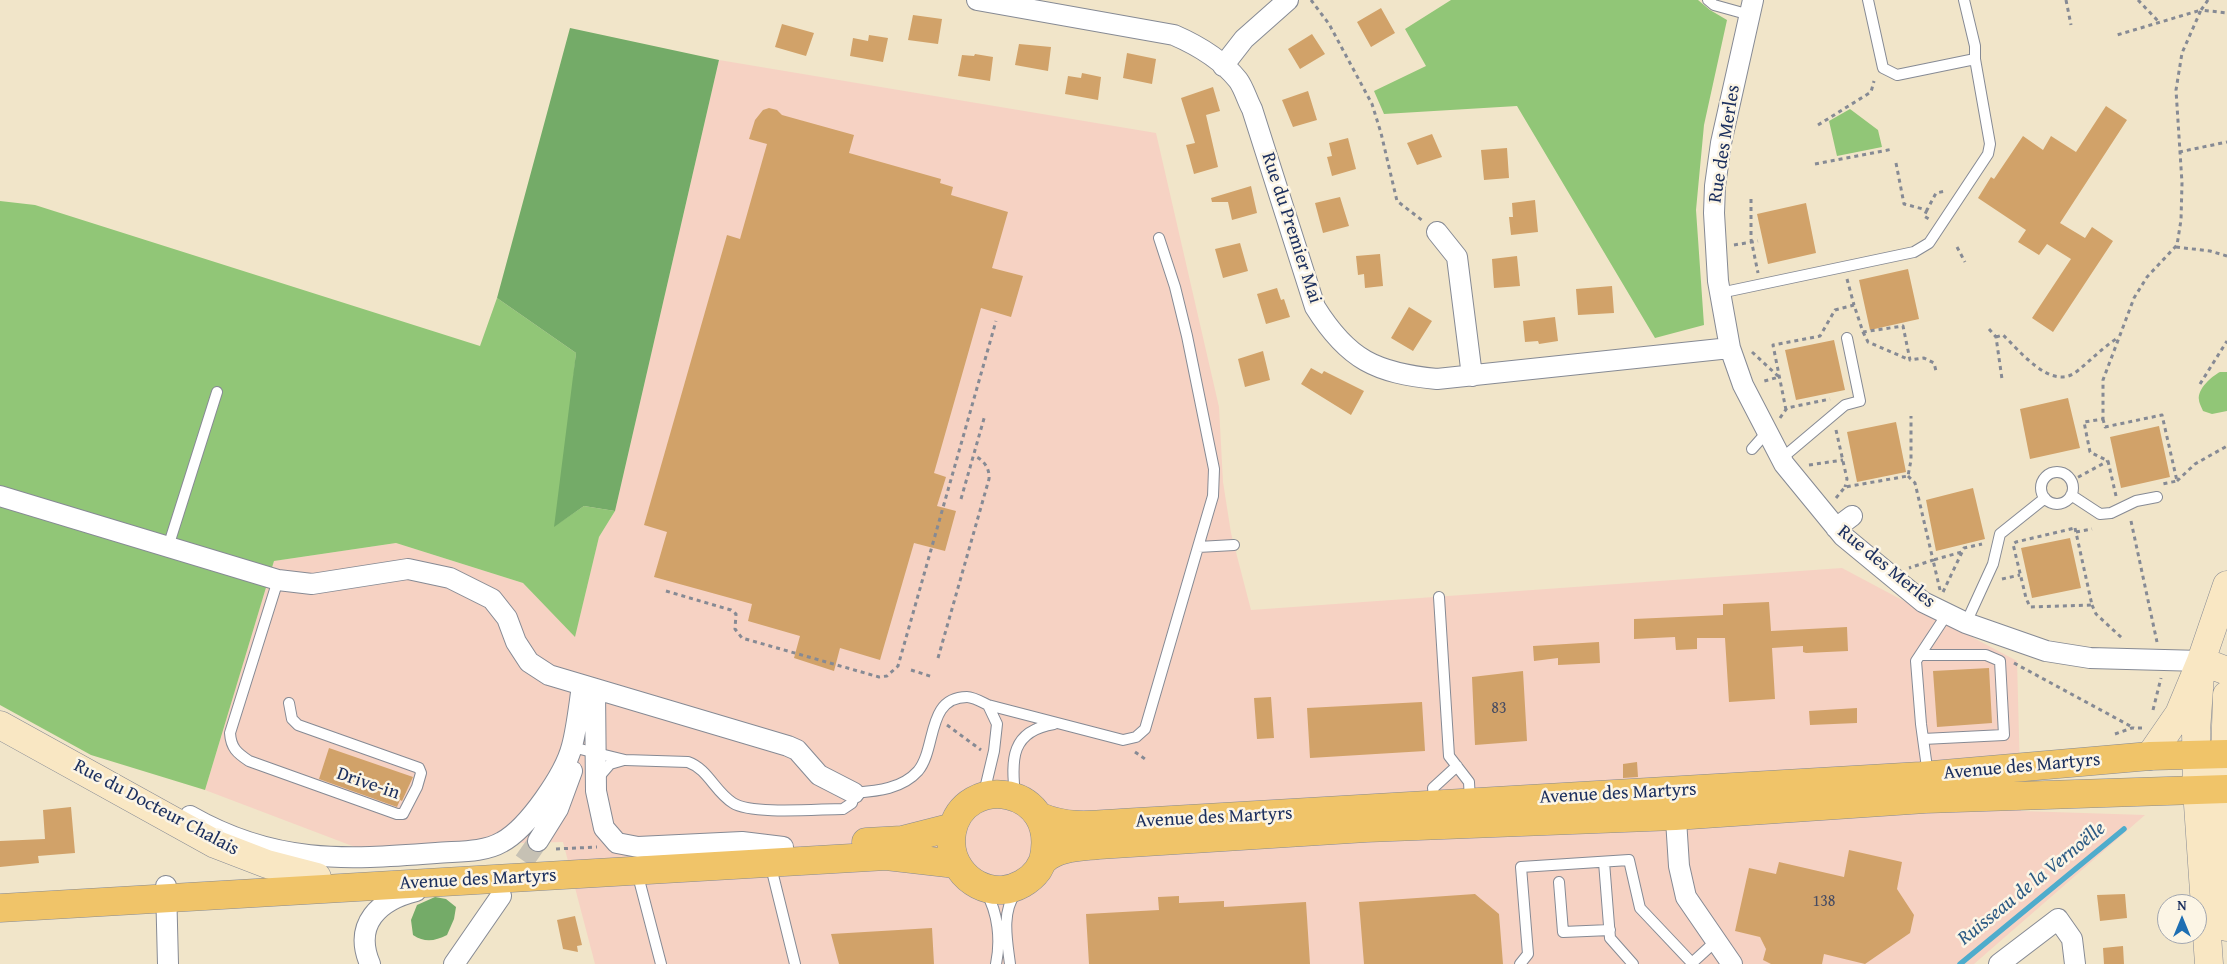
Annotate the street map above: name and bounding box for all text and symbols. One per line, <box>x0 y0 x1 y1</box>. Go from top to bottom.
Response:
street label: Rue des Merles <box>1704 83 1746 205</box>
street label: Rue du Premier Mai <box>1256 150 1326 306</box>
street label: Rue des Merles <box>1833 521 1939 613</box>
house number: 83 <box>1491 699 1507 719</box>
street label: Avenue des Martyrs <box>1943 749 2101 785</box>
street label: Rue du Docteur Chalais <box>70 755 242 861</box>
street label: Drive-in <box>333 763 403 805</box>
street label: Avenue des Martyrs <box>1539 778 1697 810</box>
street label: Avenue des Martyrs <box>1135 802 1293 834</box>
water label: Ruisseau de la Vernoëlle <box>1953 817 2111 951</box>
street label: Avenue des Martyrs <box>399 864 557 896</box>
house number: 138 <box>1812 892 1836 912</box>
north arrow <box>2157 894 2207 944</box>
text: N <box>2177 895 2187 915</box>

